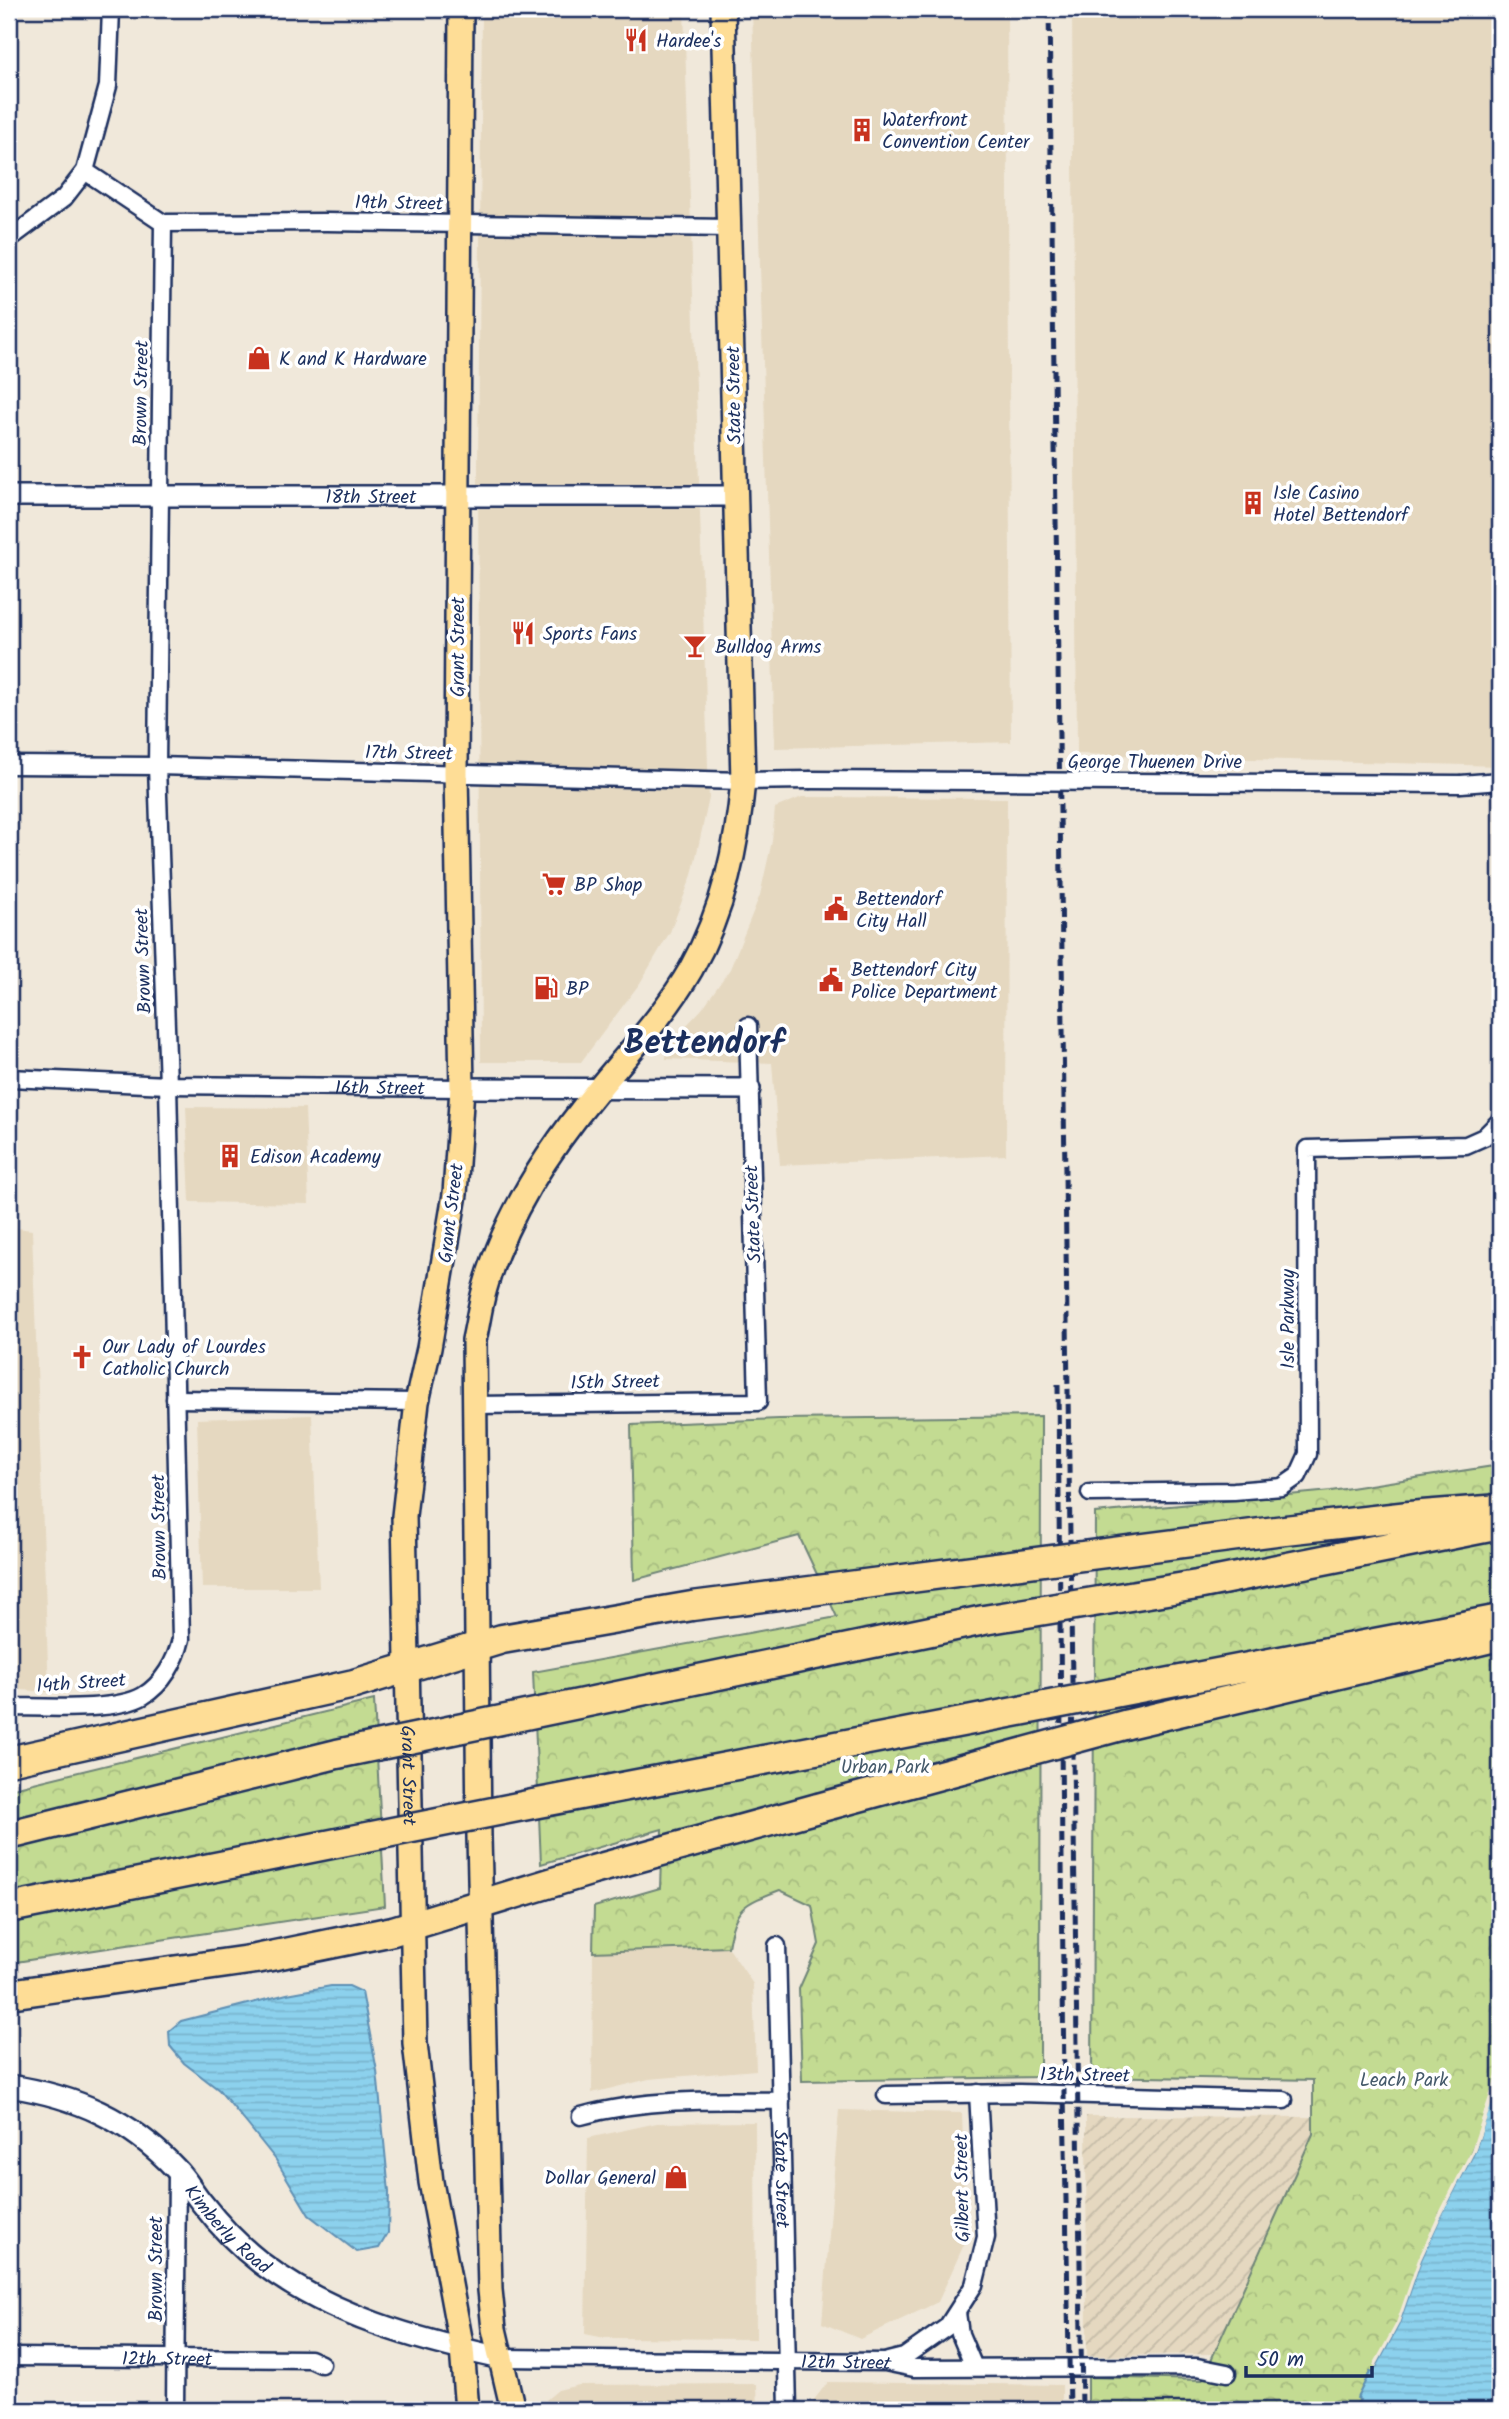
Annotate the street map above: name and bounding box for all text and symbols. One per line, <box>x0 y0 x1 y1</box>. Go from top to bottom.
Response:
restaurant icon: Hardee's <box>622 26 650 54</box>
place label: Hardee's <box>656 27 721 57</box>
place label: Waterfront Convention Center <box>882 106 1031 158</box>
building icon: Waterfront Convention Center <box>848 116 876 144</box>
street label: 19th Street <box>354 188 444 220</box>
street label: Brown Street <box>126 339 158 446</box>
shop icon: K and K Hardware <box>245 344 273 372</box>
place label: K and K Hardware <box>279 345 427 375</box>
street label: State Street <box>719 345 751 444</box>
place label: Isle Casino Hotel Bettendorf <box>1273 479 1410 531</box>
street label: 18th Street <box>326 483 417 513</box>
building icon: Isle Casino Hotel Bettendorf <box>1239 489 1267 517</box>
street label: Grant Street <box>444 596 474 697</box>
restaurant icon: Sports Fans <box>509 619 537 647</box>
place label: Sports Fans <box>543 620 637 650</box>
bar icon: Bulldog Arms <box>681 632 709 660</box>
place label: Bulldog Arms <box>715 633 821 663</box>
street label: 17th Street <box>365 738 454 770</box>
street label: George Thuenen Drive <box>1068 748 1243 778</box>
supermarket icon: BP Shop <box>540 870 568 898</box>
place label: BP Shop <box>574 871 642 901</box>
place label: Bettendorf City Hall <box>856 885 943 937</box>
public building icon: Bettendorf City Hall <box>822 895 850 923</box>
street label: Brown Street <box>127 907 161 1014</box>
place label: Bettendorf City Police Department <box>851 956 998 1008</box>
public building icon: Bettendorf City Police Department <box>817 966 845 994</box>
fuel station icon: BP <box>532 974 560 1002</box>
place label: BP <box>566 975 589 1005</box>
district label: Bettendorf <box>624 1018 787 1071</box>
street label: 16th Street <box>335 1074 426 1105</box>
building icon: Edison Academy <box>216 1142 244 1170</box>
place label: Edison Academy <box>250 1143 382 1173</box>
street label: Grant Street <box>431 1161 473 1265</box>
street label: State Street <box>737 1164 771 1263</box>
street label: Isle Parkway <box>1274 1268 1304 1369</box>
place label: Our Lady of Lourdes Catholic Church <box>102 1333 266 1385</box>
church icon: Our Lady of Lourdes Catholic Church <box>68 1343 96 1371</box>
street label: 15th Street <box>570 1367 661 1399</box>
street label: Brown Street <box>144 1473 176 1580</box>
street label: 14th Street <box>35 1666 128 1702</box>
street label: Grant Street <box>391 1725 423 1826</box>
park label: Urban Park <box>841 1753 929 1783</box>
street label: 13th Street <box>1040 2060 1131 2092</box>
park label: Leach Park <box>1360 2066 1448 2096</box>
street label: State Street <box>764 2130 797 2229</box>
street label: Gilbert Street <box>947 2133 979 2243</box>
shop icon: Dollar General <box>662 2163 690 2191</box>
place label: Dollar General <box>544 2164 656 2194</box>
street label: Kimberly Road <box>176 2179 277 2283</box>
street label: Brown Street <box>142 2215 172 2322</box>
scale bar <box>1246 2335 1372 2379</box>
text: 50 m <box>1257 2344 1304 2377</box>
street label: 12th Street <box>122 2345 213 2375</box>
street label: 12th Street <box>801 2348 894 2380</box>

